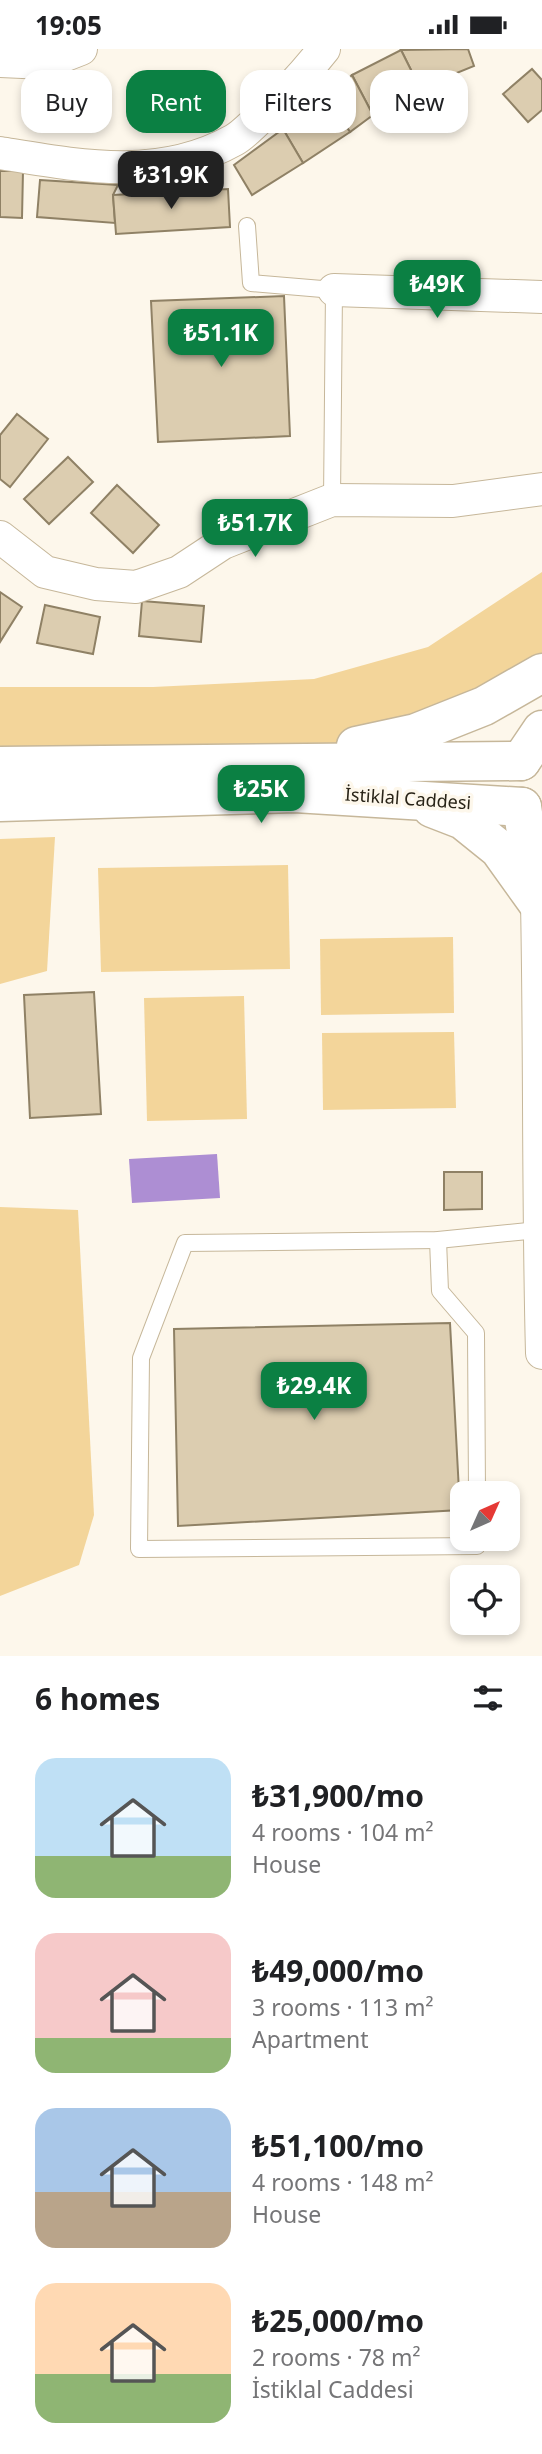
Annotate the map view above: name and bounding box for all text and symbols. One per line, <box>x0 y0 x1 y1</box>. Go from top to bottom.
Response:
text: 19:05 <box>35 7 102 43</box>
chip: Buy <box>21 70 112 133</box>
chip: Rent <box>126 70 226 133</box>
chip: Filters <box>240 70 356 133</box>
chip: New <box>370 70 468 133</box>
pin: ₺31.9K <box>114 151 228 211</box>
text: ₺31.9K <box>134 158 208 190</box>
pin: ₺49K <box>396 261 478 320</box>
text: ₺49K <box>410 267 464 299</box>
pin: ₺51.1K <box>164 309 278 369</box>
text: ₺51.1K <box>184 316 258 348</box>
pin: ₺51.7K <box>198 499 312 559</box>
text: ₺51.7K <box>218 506 292 538</box>
pin: ₺25K <box>220 765 302 825</box>
text: ₺25K <box>234 772 288 804</box>
street label: İstiklal Caddesi <box>344 782 472 814</box>
pin: ₺29.4K <box>257 1363 371 1422</box>
text: ₺29.4K <box>277 1369 351 1401</box>
north arrow <box>450 1481 520 1551</box>
map controls <box>450 1481 520 1635</box>
button: locate <box>450 1565 520 1635</box>
text: 6 homes <box>35 1678 160 1719</box>
icon: filters <box>469 1679 507 1717</box>
text: ₺31,900/mo <box>252 1775 424 1816</box>
icon: home <box>91 1786 175 1870</box>
text: 4 rooms · 104 m² <box>252 1816 434 1848</box>
text: House <box>252 1848 321 1880</box>
text: ₺49,000/mo <box>252 1950 424 1991</box>
icon: home <box>91 1961 175 2045</box>
text: 3 rooms · 113 m² <box>252 1991 434 2023</box>
text: Apartment <box>252 2023 369 2055</box>
text: ₺51,100/mo <box>252 2125 424 2166</box>
icon: home <box>91 2136 175 2220</box>
text: 4 rooms · 148 m² <box>252 2166 434 2198</box>
text: House <box>252 2198 321 2230</box>
text: ₺25,000/mo <box>252 2300 424 2341</box>
icon: home <box>91 2311 175 2395</box>
text: 2 rooms · 78 m² <box>252 2341 421 2373</box>
text: İstiklal Caddesi <box>252 2373 414 2405</box>

